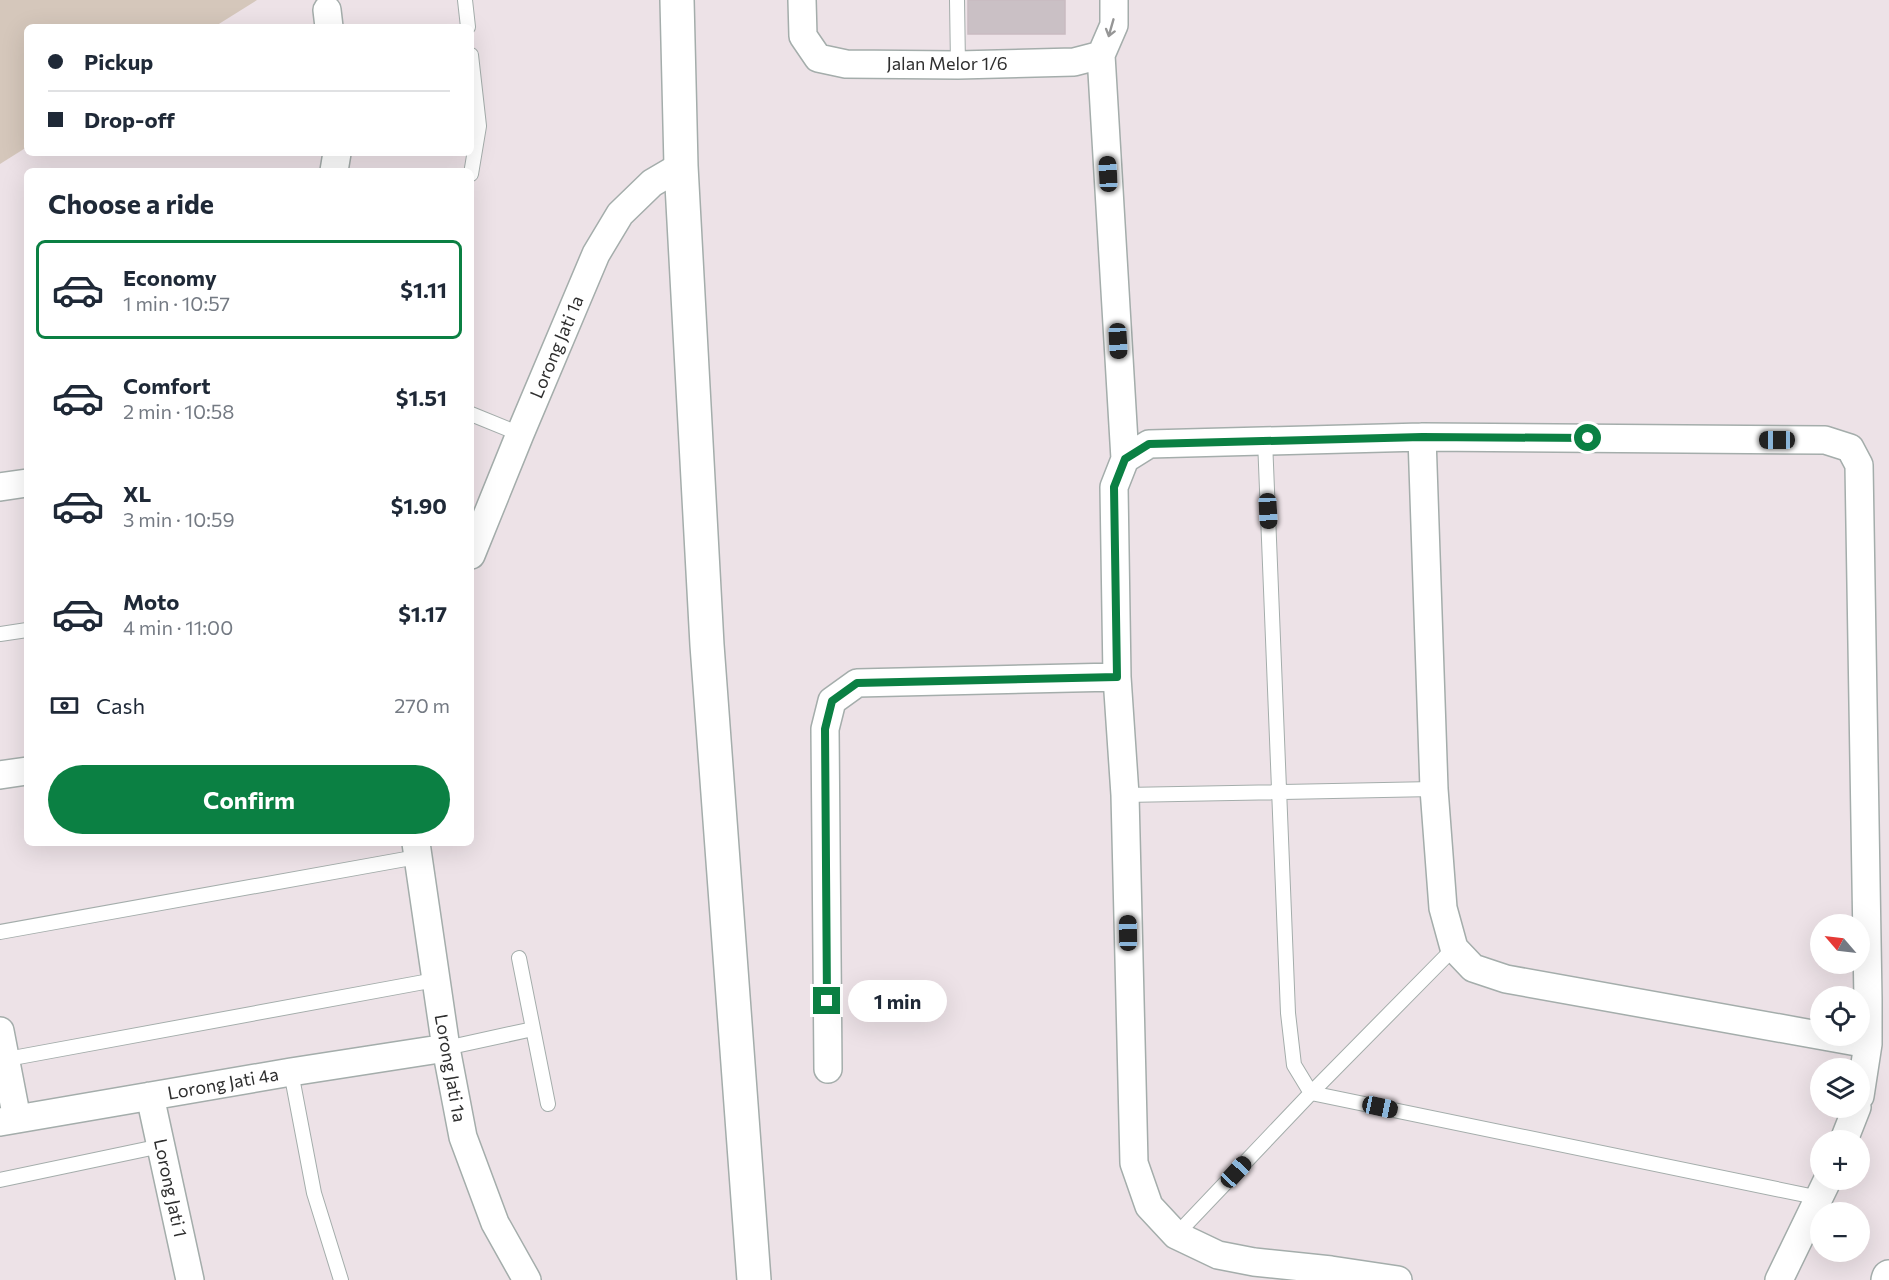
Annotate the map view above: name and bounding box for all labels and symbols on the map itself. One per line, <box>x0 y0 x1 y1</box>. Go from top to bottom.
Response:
one-way arrow <box>1105 18 1116 37</box>
street label: Jalan Melor 1/6 <box>886 52 1008 74</box>
car <box>1098 156 1118 192</box>
street label: Lorong Jati 1a <box>525 292 588 401</box>
car <box>1108 323 1128 359</box>
route start <box>1574 424 1601 451</box>
car <box>1759 431 1795 449</box>
car <box>1258 493 1278 529</box>
north arrow <box>1810 914 1870 974</box>
car <box>1119 915 1137 951</box>
callout: 1 min <box>848 980 947 1022</box>
route end <box>813 987 840 1014</box>
street label: Lorong Jati 1a <box>431 1012 471 1124</box>
street label: Lorong Jati 4a <box>165 1062 280 1104</box>
car <box>1361 1094 1399 1120</box>
street label: Lorong Jati 1 <box>150 1137 192 1239</box>
car <box>1217 1153 1255 1191</box>

